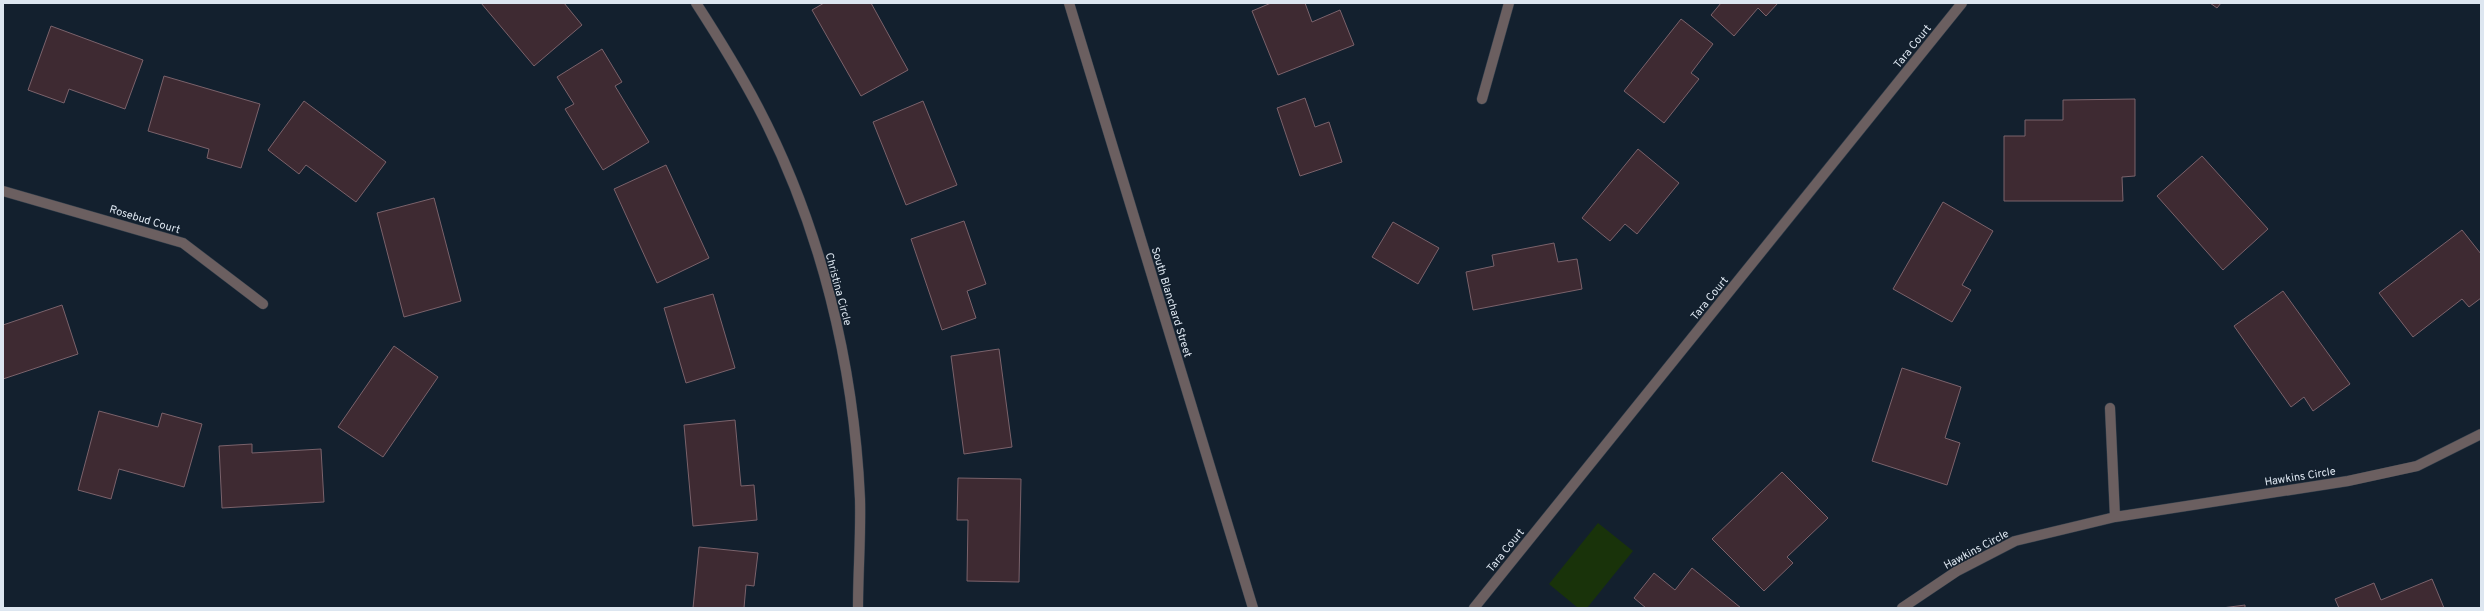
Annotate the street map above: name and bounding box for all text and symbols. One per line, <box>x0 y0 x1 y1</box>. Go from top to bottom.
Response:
street label: Tara Court <box>1891 22 1935 71</box>
street label: Rosebud Court <box>108 203 182 237</box>
street label: South Blanchard Street <box>1148 245 1194 359</box>
street label: Christina Circle <box>822 251 855 327</box>
street label: Tara Court <box>1688 274 1732 323</box>
street label: Hawkins Circle <box>2264 464 2337 490</box>
street label: Tara Court <box>1484 526 1528 575</box>
street label: Hawkins Circle <box>1942 527 2011 573</box>

